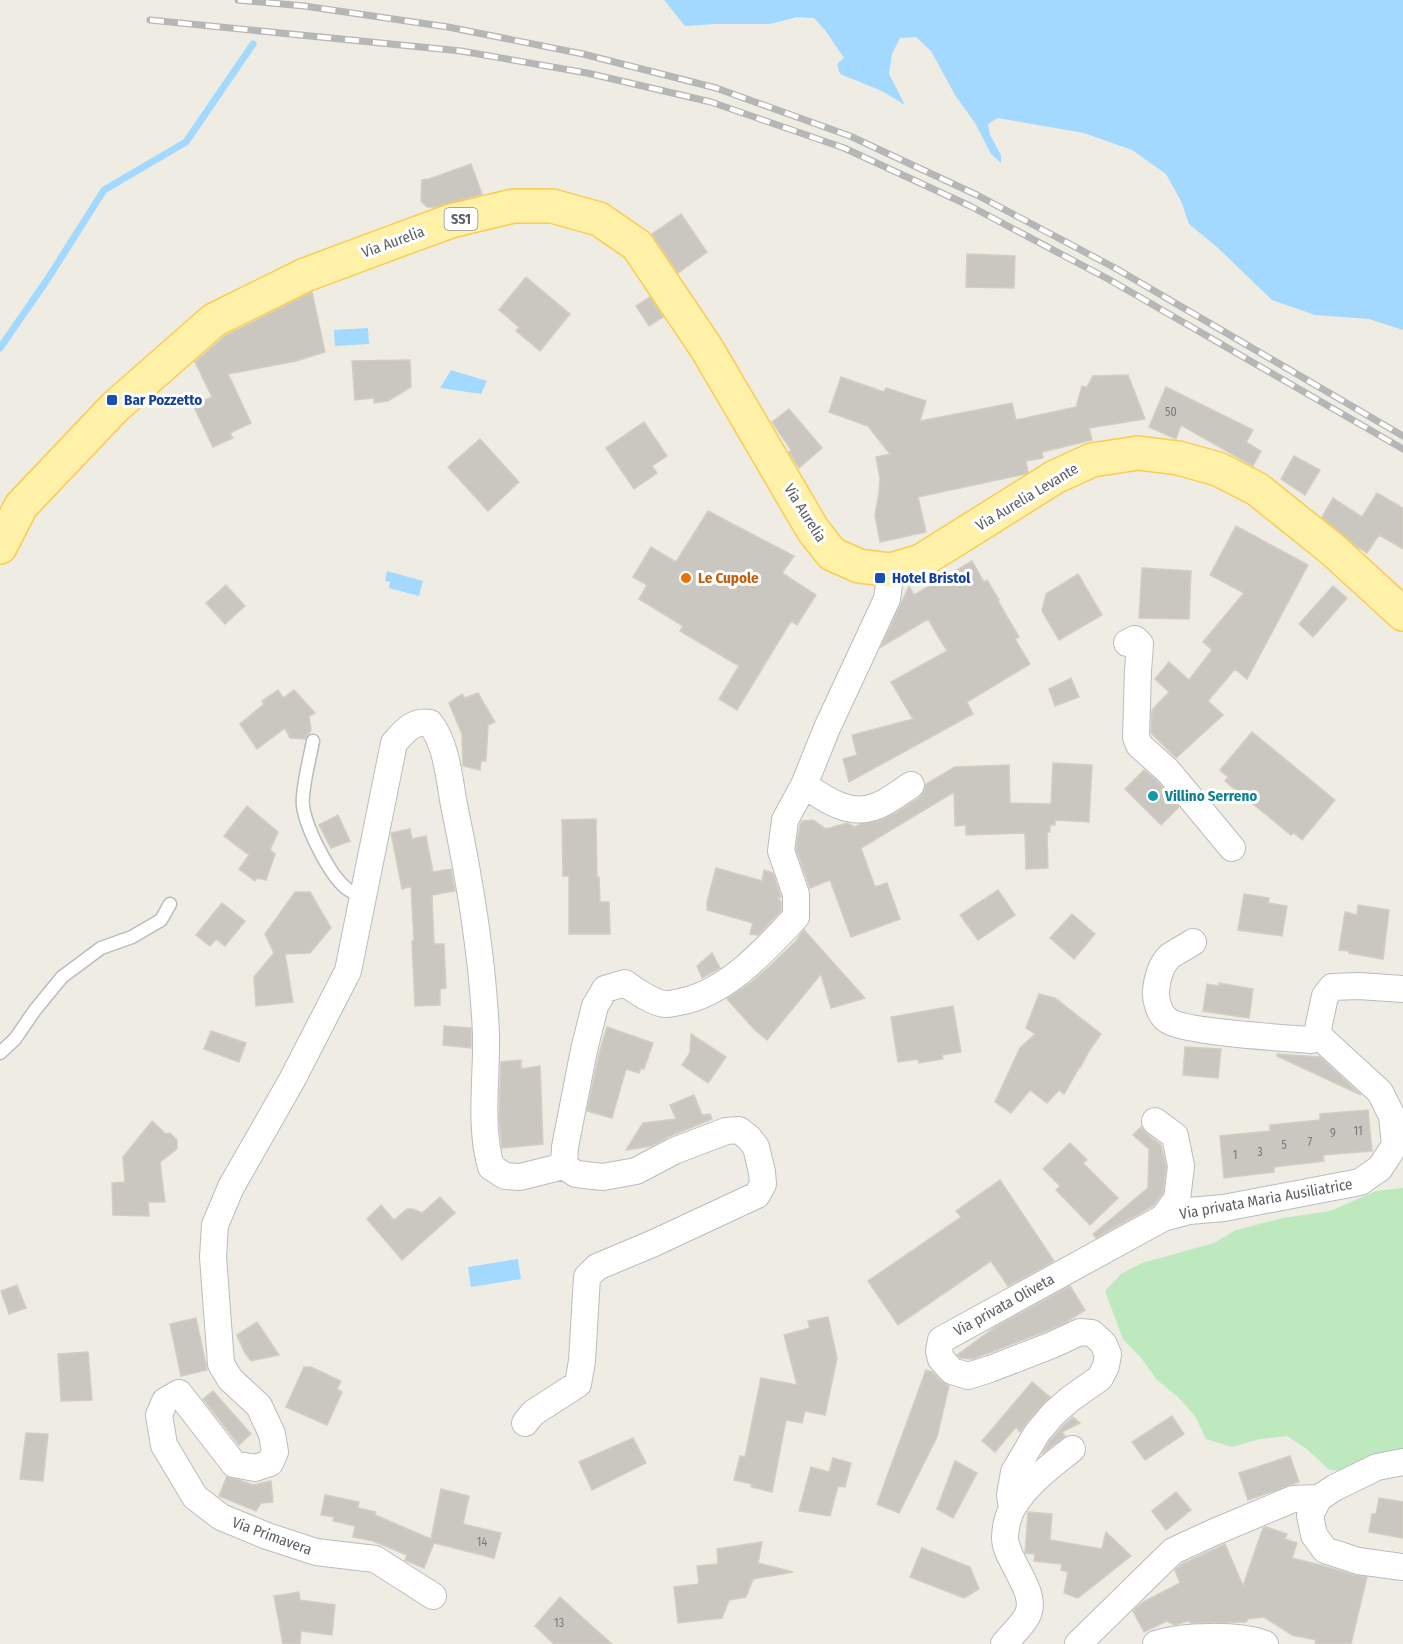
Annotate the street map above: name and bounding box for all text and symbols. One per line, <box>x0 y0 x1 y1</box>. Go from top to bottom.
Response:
road number: SS1 <box>444 208 478 230</box>
street label: Via Aurelia <box>359 222 427 262</box>
place label: Bar Pozzetto <box>124 391 202 409</box>
marker: Bar Pozzetto <box>105 393 119 407</box>
house number: 50 <box>1165 405 1177 419</box>
street label: Via Aurelia Levante <box>973 459 1081 535</box>
street label: Via Aurelia <box>780 481 830 545</box>
place label: Le Cupole <box>698 569 759 587</box>
place label: Hotel Bristol <box>892 569 971 587</box>
marker: Le Cupole <box>679 571 693 585</box>
marker: Hotel Bristol <box>873 571 887 585</box>
place label: Villino Serreno <box>1164 787 1257 805</box>
marker: Villino Serreno <box>1146 789 1160 803</box>
house number: 11 <box>1353 1124 1363 1138</box>
house number: 9 <box>1330 1126 1336 1140</box>
house number: 7 <box>1308 1135 1313 1149</box>
house number: 5 <box>1281 1138 1287 1152</box>
house number: 3 <box>1257 1145 1263 1159</box>
house number: 1 <box>1233 1148 1237 1162</box>
street label: Via privata Maria Ausiliatrice <box>1178 1175 1354 1223</box>
street label: Via privata Oliveta <box>951 1270 1057 1340</box>
street label: Via Primavera <box>230 1513 314 1559</box>
house number: 14 <box>477 1535 487 1549</box>
house number: 13 <box>554 1616 564 1630</box>

